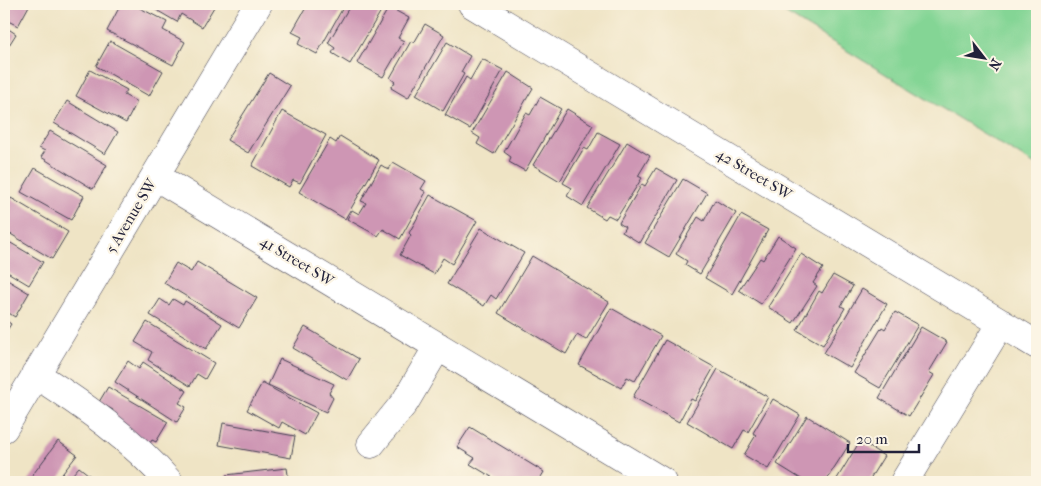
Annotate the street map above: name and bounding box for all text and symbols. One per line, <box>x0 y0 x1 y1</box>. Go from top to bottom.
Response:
north arrow <box>958 32 1008 82</box>
text: N <box>984 56 1005 74</box>
street label: 42 Street SW <box>713 144 796 204</box>
street label: 5 Avenue SW <box>102 174 161 257</box>
street label: 41 Street SW <box>257 232 338 291</box>
scale bar <box>848 421 920 453</box>
text: 20 m <box>856 430 888 448</box>

